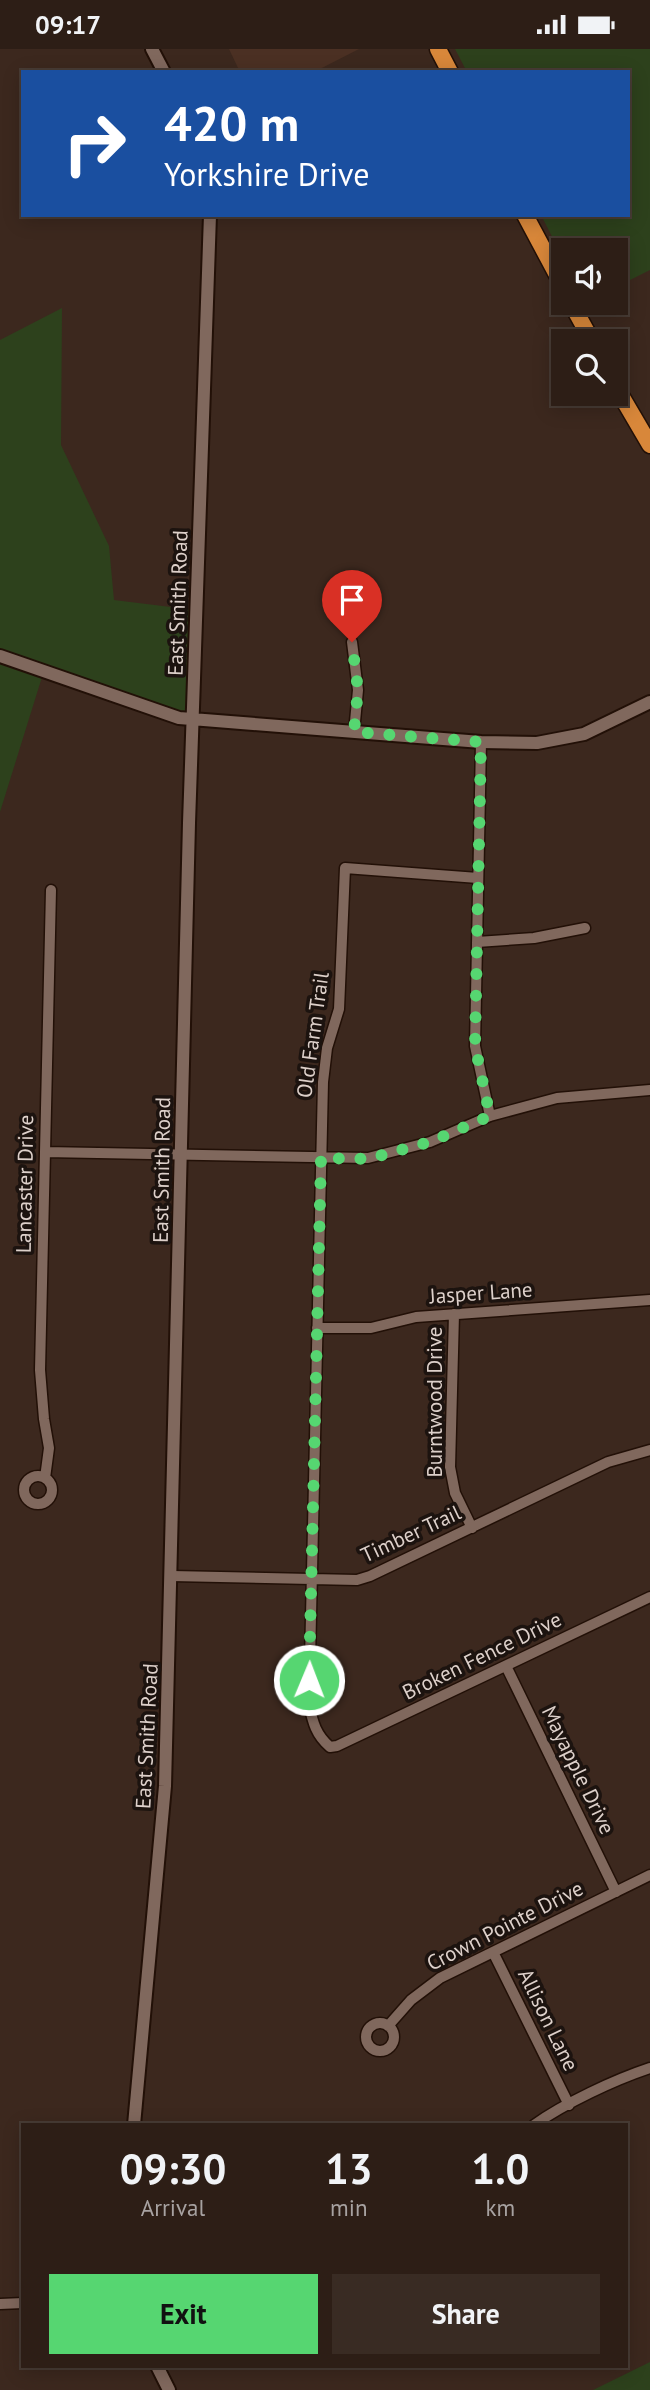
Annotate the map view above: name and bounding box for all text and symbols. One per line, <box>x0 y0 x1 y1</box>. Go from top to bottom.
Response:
text: 09:17 <box>35 8 101 41</box>
text: 420 m <box>164 91 299 155</box>
icon: right <box>49 98 140 189</box>
text: Yorkshire Drive <box>164 153 369 195</box>
map controls <box>551 238 628 406</box>
button: sound <box>551 238 628 315</box>
button: search <box>551 329 628 406</box>
street label: East Smith Road <box>161 530 194 676</box>
pin <box>322 570 382 642</box>
icon: arrive <box>333 581 371 619</box>
street label: Old Farm Trail <box>290 970 335 1099</box>
street label: East Smith Road <box>147 1097 176 1243</box>
street label: Lancaster Drive <box>10 1115 39 1253</box>
street label: Jasper Lane <box>428 1275 533 1310</box>
street label: Burntwood Drive <box>421 1326 448 1478</box>
street label: Timber Trail <box>356 1499 465 1568</box>
street label: Broken Fence Drive <box>398 1605 566 1706</box>
position arrow <box>272 1643 346 1717</box>
street label: East Smith Road <box>129 1662 164 1809</box>
street label: Mayapple Drive <box>536 1701 621 1838</box>
street label: Crown Pointe Drive <box>422 1875 587 1977</box>
street label: Allison Lane <box>512 1964 585 2075</box>
text: 09:30 <box>120 2141 226 2196</box>
text: 13 <box>325 2141 373 2196</box>
text: 1.0 <box>471 2141 529 2196</box>
text: Arrival <box>141 2193 205 2222</box>
text: min <box>330 2193 368 2222</box>
text: km <box>485 2193 515 2222</box>
button: Exit <box>49 2274 318 2354</box>
button: Share <box>332 2274 600 2354</box>

